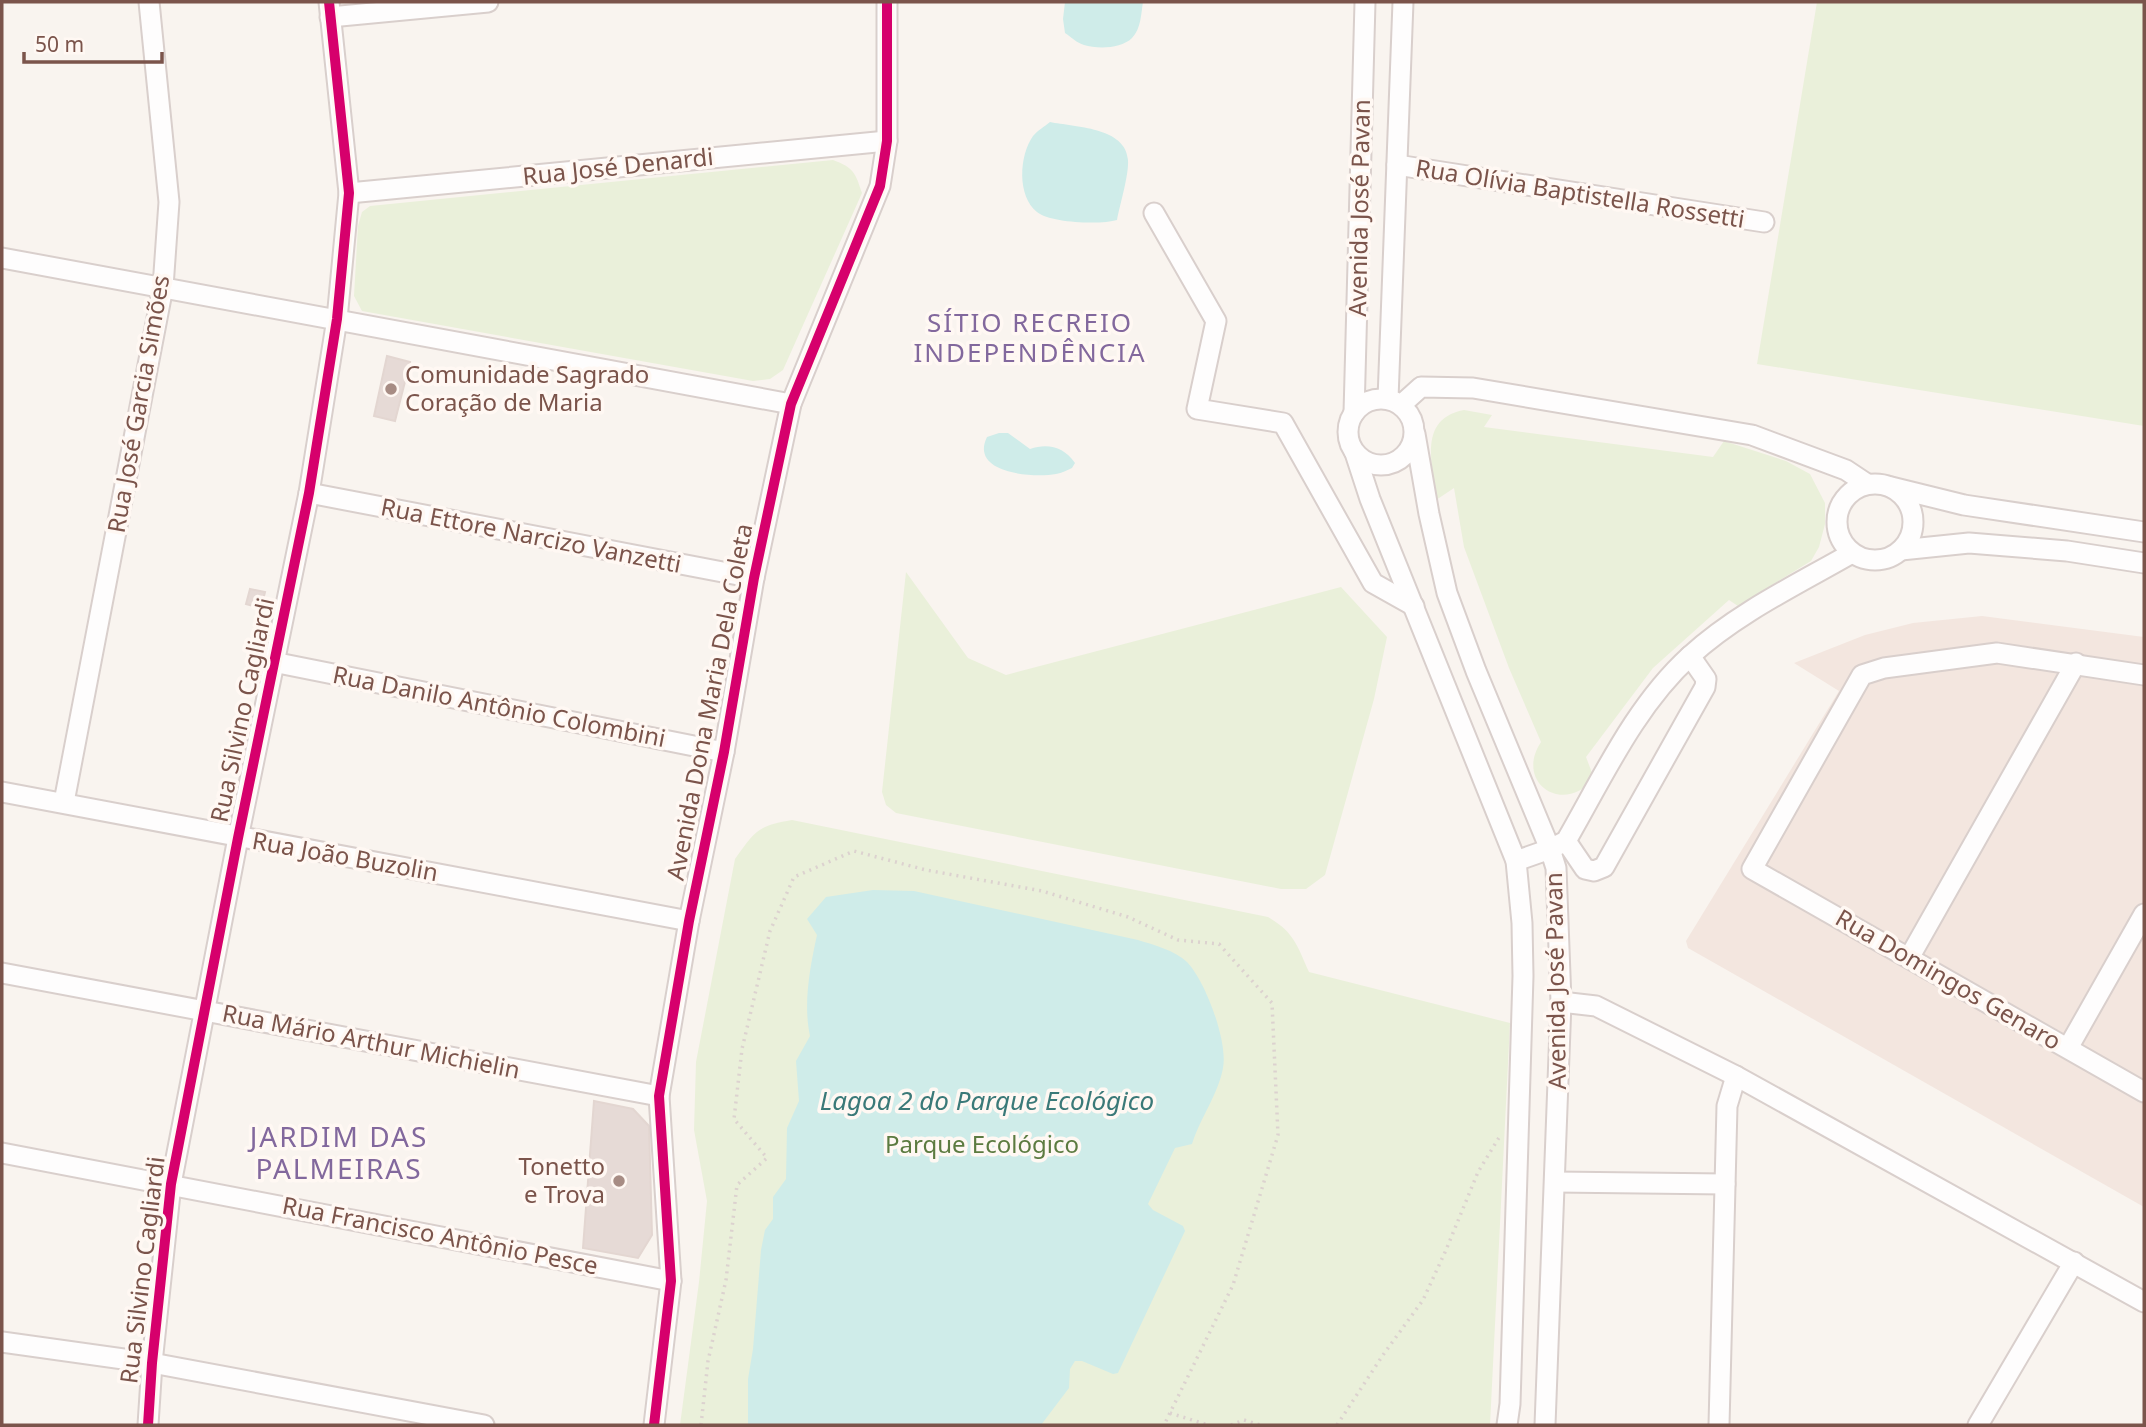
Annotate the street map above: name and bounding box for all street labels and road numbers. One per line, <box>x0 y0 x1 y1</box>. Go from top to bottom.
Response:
street label: Avenida José Pavan <box>1340 99 1377 317</box>
street label: Rua José Denardi <box>521 139 715 192</box>
street label: Rua Olívia Baptistella Rossetti <box>1413 150 1747 235</box>
street label: Rua José Garcia Simões <box>99 272 176 535</box>
street label: Rua Ettore Narcizo Vanzetti <box>378 489 684 580</box>
street label: Avenida Dona Maria Dela Coleta <box>658 521 759 883</box>
street label: Rua Silvino Cagliardi <box>202 594 281 825</box>
street label: Rua Danilo Antônio Colombini <box>330 657 669 754</box>
street label: Rua João Buzolin <box>250 823 441 888</box>
street label: Avenida José Pavan <box>1536 872 1573 1090</box>
street label: Rua Domingos Genaro <box>1830 901 2068 1057</box>
street label: Rua Mário Arthur Michielin <box>220 995 523 1086</box>
street label: Rua Silvino Cagliardi <box>111 1154 172 1385</box>
street label: Rua Francisco Antônio Pesce <box>280 1188 601 1281</box>

